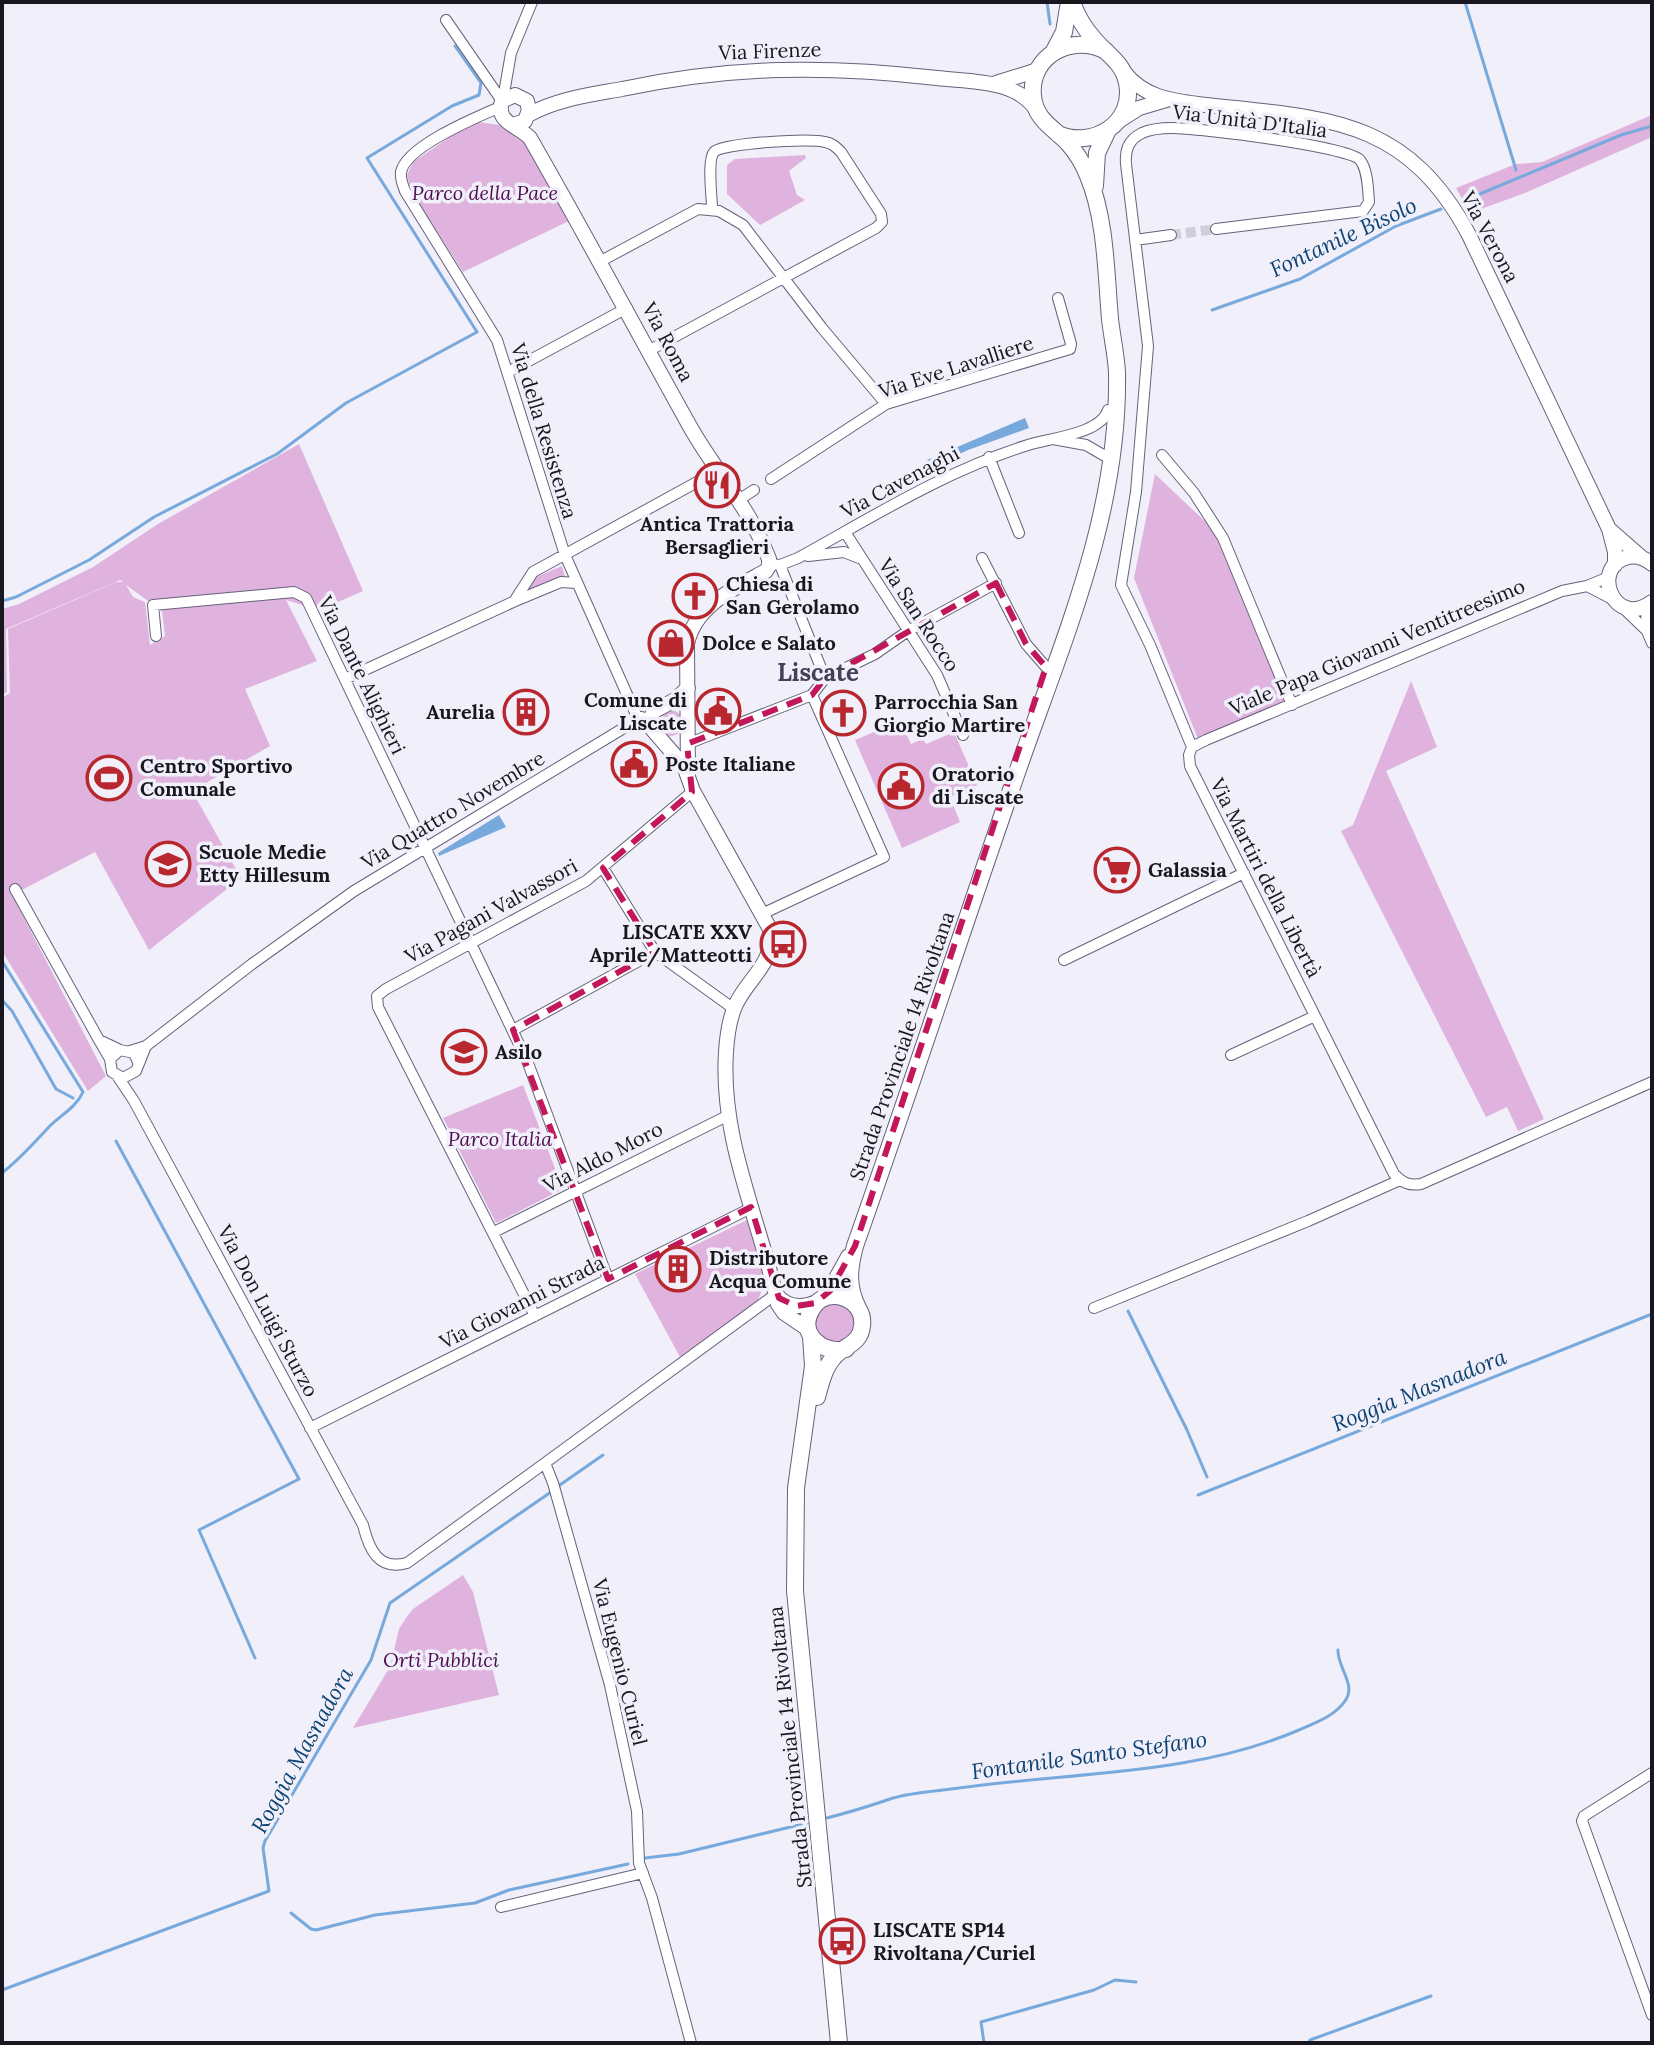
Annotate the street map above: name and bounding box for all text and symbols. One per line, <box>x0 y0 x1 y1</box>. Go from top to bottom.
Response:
street label: Via Firenze <box>717 36 822 65</box>
street label: Via Unità D'Italia <box>1170 99 1329 142</box>
park label: Parco della Pace <box>412 180 558 205</box>
street label: Via Verona <box>1456 186 1525 287</box>
water label: Fontanile Bisolo <box>1265 191 1421 283</box>
street label: Via Roma <box>637 297 700 386</box>
street label: Via Eve Lavalliere <box>874 330 1037 404</box>
street label: Via della Resistenza <box>506 339 583 521</box>
street label: Via Cavenaghi <box>835 440 963 524</box>
restaurant icon: Antica Trattoria Bersaglieri <box>693 461 741 509</box>
place label: Antica Trattoria Bersaglieri <box>640 511 795 559</box>
street label: Via San Rocco <box>873 553 965 676</box>
place label: Chiesa di San Gerolamo <box>726 571 859 619</box>
church icon: Chiesa di San Gerolamo <box>671 572 719 620</box>
street label: Viale Papa Giovanni Ventitreesimo <box>1224 573 1528 721</box>
street label: Via Dante Alighieri <box>313 591 412 758</box>
shop icon: Dolce e Salato <box>647 619 695 667</box>
place label: Dolce e Salato <box>702 630 836 655</box>
district label: Liscate <box>777 657 859 688</box>
place label: Comune di Liscate <box>584 687 687 735</box>
public building icon: Comune di Liscate <box>694 687 742 735</box>
building icon: Aurelia <box>502 688 550 736</box>
church icon: Parrocchia San Giorgio Martire <box>819 689 867 737</box>
place label: Parrocchia San Giorgio Martire <box>874 689 1026 737</box>
place label: Aurelia <box>426 699 496 724</box>
public building icon: Poste Italiane <box>610 740 658 788</box>
street label: Via Quattro Novembre <box>356 745 549 875</box>
place label: Poste Italiane <box>665 751 796 776</box>
place label: Centro Sportivo Comunale <box>140 753 293 801</box>
sports icon: Centro Sportivo Comunale <box>85 754 133 802</box>
place label: Oratorio di Liscate <box>932 761 1024 809</box>
public building icon: Oratorio di Liscate <box>877 762 925 810</box>
street label: Via Martiri della Libertà <box>1205 773 1328 982</box>
place label: Scuole Medie Etty Hillesum <box>199 839 331 887</box>
school or university icon: Scuole Medie Etty Hillesum <box>144 840 192 888</box>
supermarket icon: Galassia <box>1093 846 1141 894</box>
street label: Via Pagani Valvassori <box>399 853 581 969</box>
place label: Galassia <box>1148 857 1227 882</box>
street label: Strada Provinciale 14 Rivoltana <box>844 908 959 1184</box>
place label: LISCATE XXV Aprile/Matteotti <box>589 919 753 968</box>
bus stop icon: LISCATE XXV Aprile/Matteotti <box>759 920 807 968</box>
school or university icon: Asilo <box>440 1028 488 1076</box>
place label: Asilo <box>495 1039 542 1064</box>
street label: Via Aldo Moro <box>538 1116 667 1198</box>
park label: Parco Italia <box>448 1126 552 1151</box>
street label: Via Don Luigi Sturzo <box>212 1220 324 1401</box>
building icon: Distributore Acqua Comune <box>654 1245 702 1293</box>
place label: Distributore Acqua Comune <box>709 1245 852 1293</box>
street label: Via Giovanni Strada <box>434 1249 608 1354</box>
water label: Roggia Masnadora <box>1328 1342 1511 1438</box>
street label: Via Eugenio Curiel <box>587 1575 653 1748</box>
street label: Strada Provinciale 14 Rivoltana <box>762 1605 817 1889</box>
park label: Orti Pubblici <box>383 1647 500 1672</box>
water label: Roggia Masnadora <box>245 1661 360 1838</box>
water label: Fontanile Santo Stefano <box>969 1725 1209 1785</box>
bus stop icon: LISCATE SP14 Rivoltana/Curiel <box>818 1917 866 1965</box>
place label: LISCATE SP14 Rivoltana/Curiel <box>873 1917 1035 1966</box>

